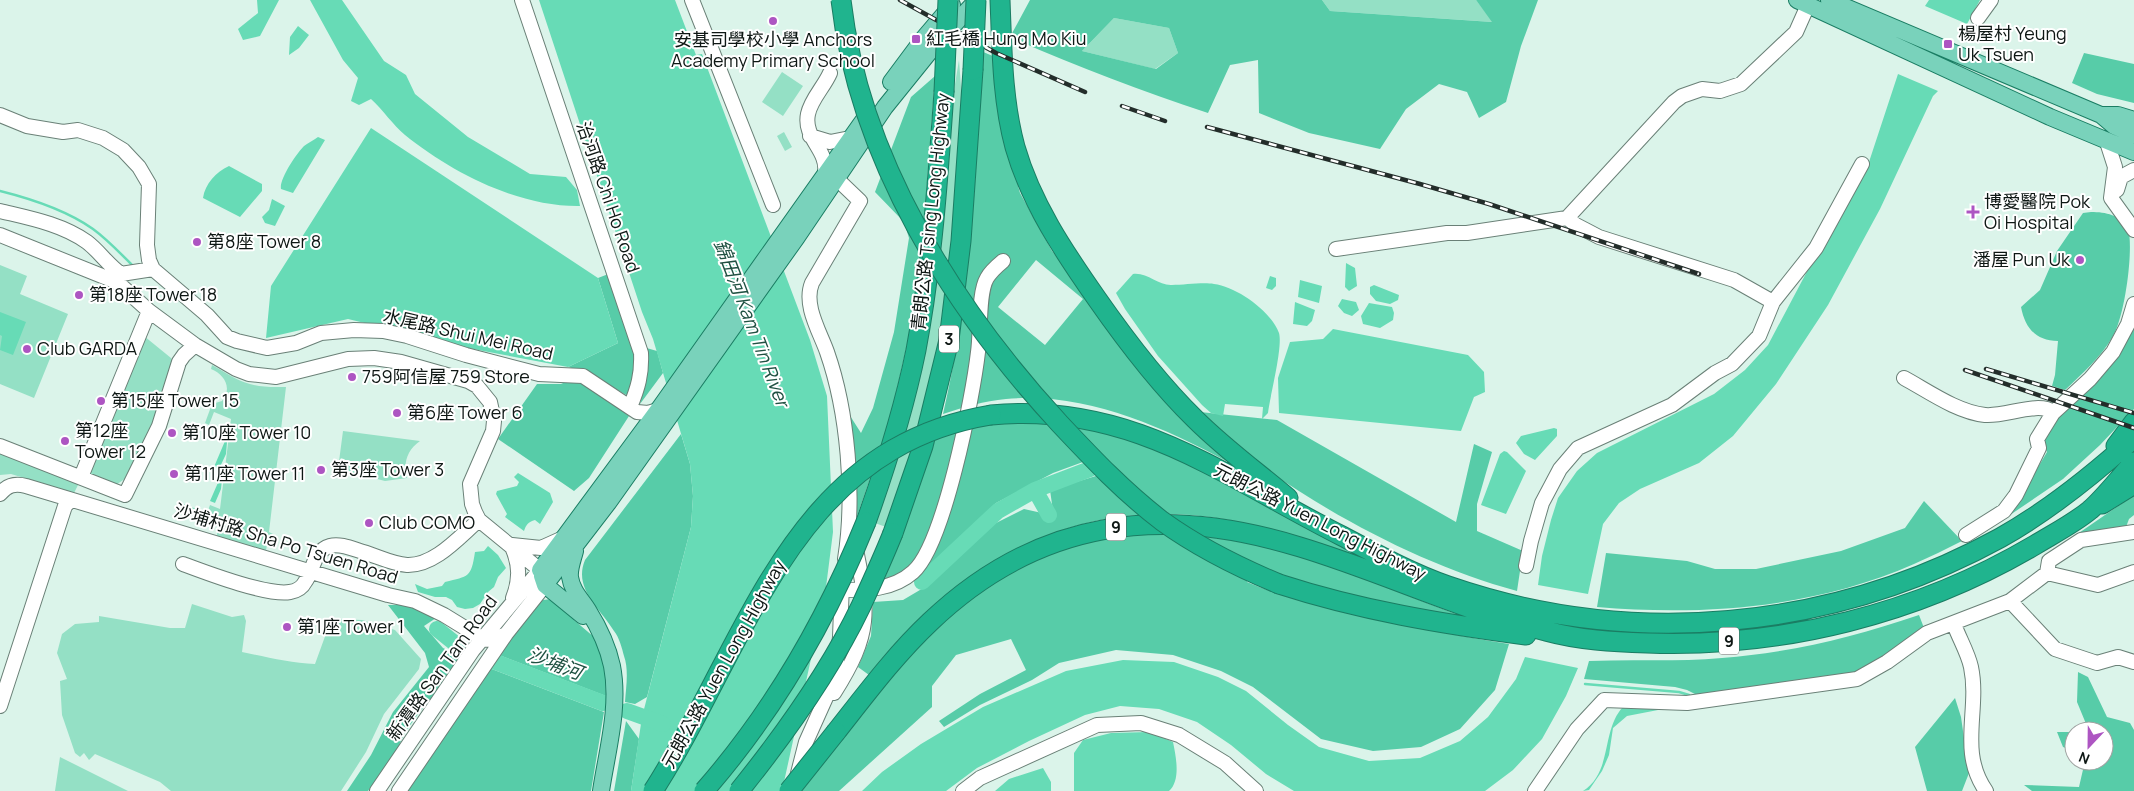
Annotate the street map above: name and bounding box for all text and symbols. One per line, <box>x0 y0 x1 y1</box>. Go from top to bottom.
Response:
marker: 安基司學校小學 Anchors Academy Primary School <box>767 15 779 27</box>
place label: 楊屋村 Yeung Uk Tsuen <box>1958 21 2067 66</box>
place label: 紅毛橋 Hung Mo Kiu <box>926 26 1087 50</box>
place label: 安基司學校小學 Anchors Academy Primary School <box>671 27 875 72</box>
marker: 紅毛橋 Hung Mo Kiu <box>910 33 922 45</box>
marker: 楊屋村 Yeung Uk Tsuen <box>1942 38 1954 50</box>
street label: 青朗公路 Tsing Long Highway <box>906 91 954 332</box>
street label: 治河路 Chi Ho Road <box>572 118 646 275</box>
place label: 博愛醫院 Pok Oi Hospital <box>1984 189 2091 234</box>
marker: 博愛醫院 Pok Oi Hospital <box>1966 205 1980 219</box>
place label: 第8座 Tower 8 <box>207 229 321 253</box>
marker: 第8座 Tower 8 <box>191 236 203 248</box>
water label: 錦田河 Kam Tin River <box>708 236 797 412</box>
place label: 潘屋 Pun Uk <box>1973 247 2071 271</box>
marker: 潘屋 Pun Uk <box>2074 254 2086 266</box>
place label: 第18座 Tower 18 <box>89 282 217 306</box>
marker: 第18座 Tower 18 <box>73 289 85 301</box>
street label: 水尾路 Shui Mei Road <box>381 303 556 365</box>
road number: 3 <box>939 326 959 352</box>
place label: Club GARDA <box>37 336 138 360</box>
marker: Club GARDA <box>21 343 33 355</box>
place label: 759阿信屋 759 Store <box>362 364 530 388</box>
marker: 759阿信屋 759 Store <box>346 371 358 383</box>
place label: 第15座 Tower 15 <box>111 388 239 412</box>
marker: 第15座 Tower 15 <box>95 395 107 407</box>
place label: 第6座 Tower 6 <box>407 400 523 424</box>
marker: 第6座 Tower 6 <box>391 407 403 419</box>
place label: 第12座 Tower 12 <box>75 418 146 463</box>
place label: 第10座 Tower 10 <box>182 420 311 444</box>
marker: 第10座 Tower 10 <box>166 427 178 439</box>
marker: 第12座 Tower 12 <box>59 435 71 447</box>
place label: 第3座 Tower 3 <box>331 457 444 481</box>
street label: 元朗公路 Yuen Long Highway <box>1210 457 1431 585</box>
place label: 第11座 Tower 11 <box>184 461 305 485</box>
marker: 第3座 Tower 3 <box>315 464 327 476</box>
marker: 第11座 Tower 11 <box>168 468 180 480</box>
street label: 沙埔村路 Sha Po Tsuen Road <box>171 497 401 589</box>
place label: Club COMO <box>379 510 475 534</box>
road number: 9 <box>1106 514 1126 540</box>
marker: Club COMO <box>363 517 375 529</box>
street label: 元朗公路 Yuen Long Highway <box>656 554 791 772</box>
street label: 新潭路 San Tam Road <box>380 590 502 745</box>
place label: 第1座 Tower 1 <box>297 614 404 638</box>
marker: 第1座 Tower 1 <box>281 621 293 633</box>
road number: 9 <box>1719 627 1739 654</box>
water label: 沙埔河 <box>524 641 590 687</box>
north arrow <box>2064 721 2114 771</box>
text: N <box>2076 748 2092 769</box>

